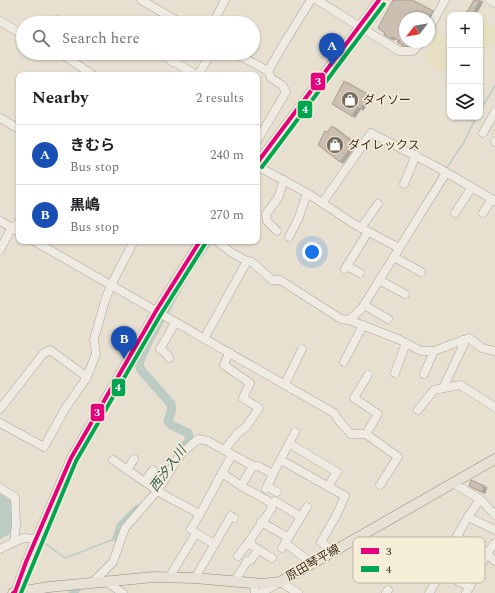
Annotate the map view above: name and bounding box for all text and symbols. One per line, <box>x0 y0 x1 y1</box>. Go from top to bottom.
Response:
north arrow <box>399 12 435 48</box>
map controls <box>447 12 483 120</box>
button: + <box>447 12 483 48</box>
search box <box>16 16 260 60</box>
icon: search <box>30 27 52 49</box>
text: Search here <box>62 27 140 50</box>
pin: A <box>319 33 345 66</box>
button: − <box>447 48 483 84</box>
line badge: 3 <box>310 72 326 91</box>
text: 3 <box>315 73 321 90</box>
button: layers <box>447 84 483 120</box>
text: Nearby <box>32 85 88 111</box>
text: 2 results <box>196 88 244 108</box>
shop icon: ダイソー <box>340 90 360 110</box>
place label: ダイソー <box>363 91 411 110</box>
line badge: 4 <box>297 100 313 119</box>
text: 4 <box>302 101 309 118</box>
text: きむら <box>70 134 115 157</box>
shop icon: ダイレックス <box>325 135 345 155</box>
place label: ダイレックス <box>348 136 420 155</box>
text: A <box>40 145 50 165</box>
text: 240 m <box>210 145 244 165</box>
text: Bus stop <box>70 157 119 177</box>
text: 黒嶋 <box>70 194 100 217</box>
text: B <box>40 205 50 225</box>
text: 270 m <box>210 205 244 225</box>
text: Bus stop <box>70 217 119 237</box>
your location <box>302 242 322 262</box>
pin: B <box>111 326 137 359</box>
line badge: 4 <box>111 378 126 397</box>
text: 4 <box>115 379 122 396</box>
line badge: 3 <box>90 403 105 422</box>
text: 3 <box>94 404 100 421</box>
water label: 西汐入川 <box>145 440 193 496</box>
legend <box>353 537 485 583</box>
street label: 原田琴平線 <box>282 540 344 586</box>
text: 3 <box>386 543 392 560</box>
text: 4 <box>386 561 392 578</box>

